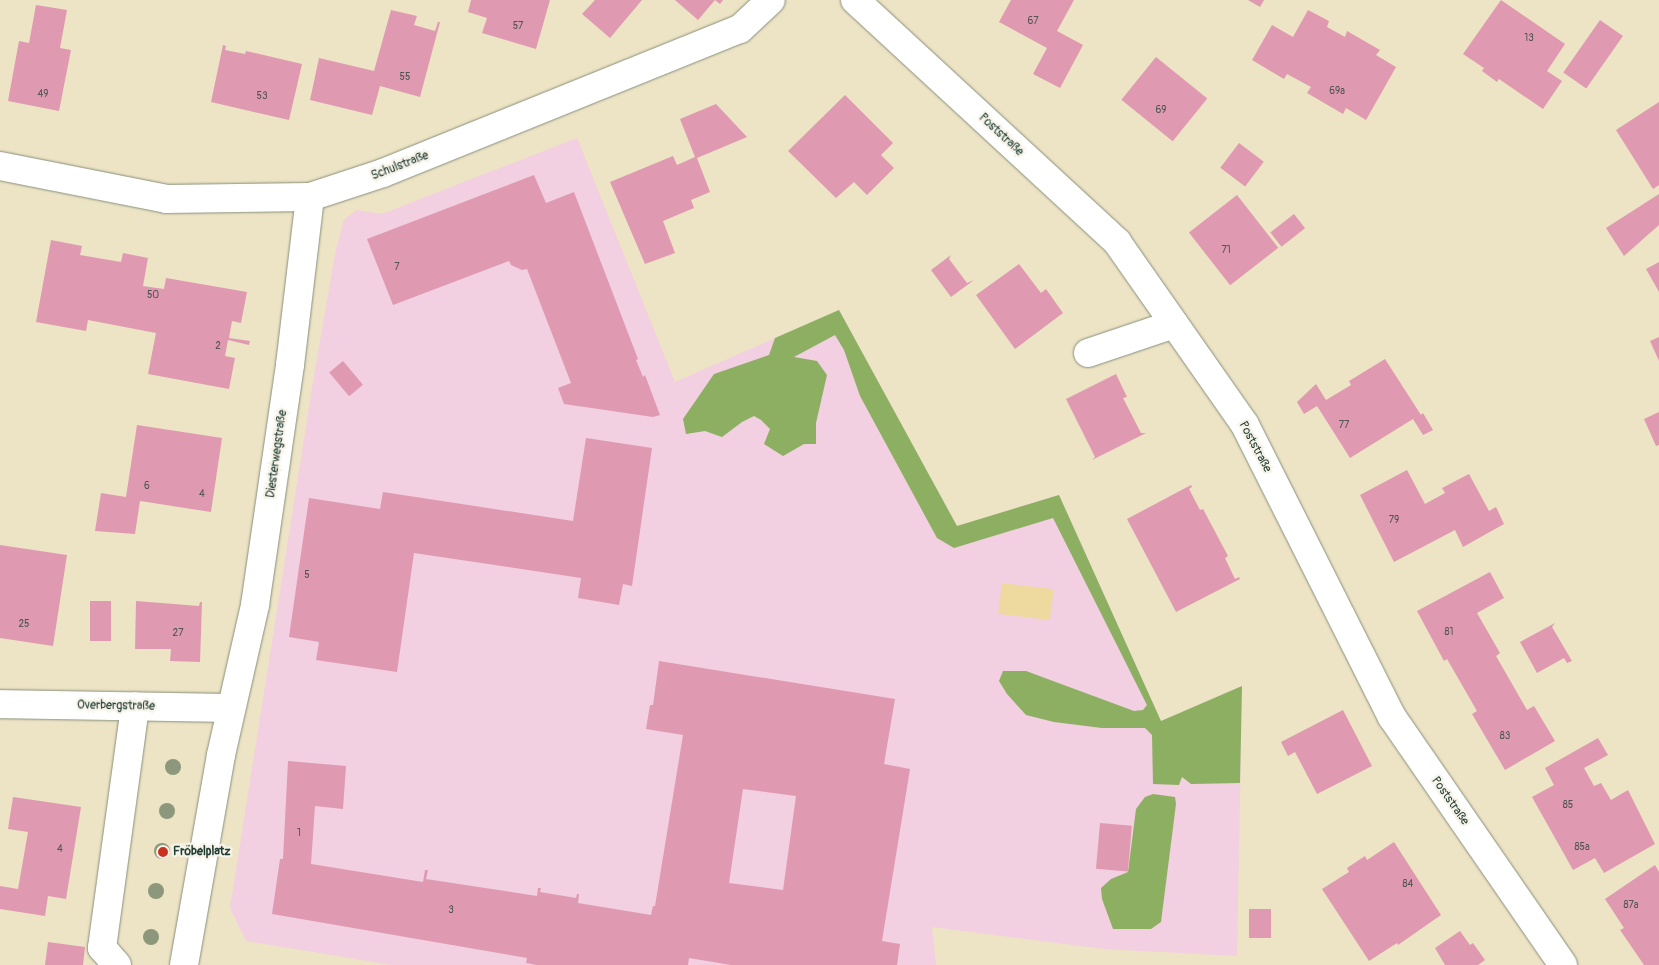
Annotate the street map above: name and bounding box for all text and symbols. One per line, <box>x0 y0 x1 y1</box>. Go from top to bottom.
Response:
house number: 67 <box>1027 16 1039 28</box>
house number: 57 <box>513 21 523 33</box>
house number: 13 <box>1524 33 1534 45</box>
house number: 55 <box>400 72 410 84</box>
house number: 69a <box>1329 86 1345 98</box>
house number: 49 <box>38 89 48 101</box>
house number: 53 <box>257 91 267 103</box>
house number: 69 <box>1156 105 1166 117</box>
street label: Poststraße <box>976 111 1026 159</box>
street label: Schulstraße <box>369 149 431 183</box>
house number: 71 <box>1221 245 1231 257</box>
house number: 7 <box>394 262 400 274</box>
house number: 50 <box>147 290 159 302</box>
house number: 2 <box>215 341 221 353</box>
street label: Diesterwegstraße <box>264 409 290 499</box>
street label: Poststraße <box>1236 419 1274 475</box>
house number: 77 <box>1339 420 1349 432</box>
house number: 6 <box>144 481 150 493</box>
house number: 4 <box>199 489 205 501</box>
house number: 79 <box>1389 515 1399 527</box>
house number: 5 <box>304 570 310 582</box>
house number: 25 <box>18 619 30 631</box>
house number: 81 <box>1445 627 1453 639</box>
house number: 27 <box>173 628 183 640</box>
street label: Overbergstraße <box>77 698 155 714</box>
house number: 83 <box>1500 731 1510 743</box>
street label: Poststraße <box>1428 774 1472 828</box>
house number: 85 <box>1563 800 1573 812</box>
house number: 1 <box>297 828 301 840</box>
house number: 85a <box>1574 842 1590 854</box>
house number: 4 <box>57 844 63 856</box>
place label: Fröbelplatz <box>173 845 231 859</box>
marker: Fröbelplatz <box>157 846 169 858</box>
house number: 84 <box>1403 879 1413 891</box>
house number: 87a <box>1624 900 1638 912</box>
house number: 3 <box>448 905 454 917</box>

